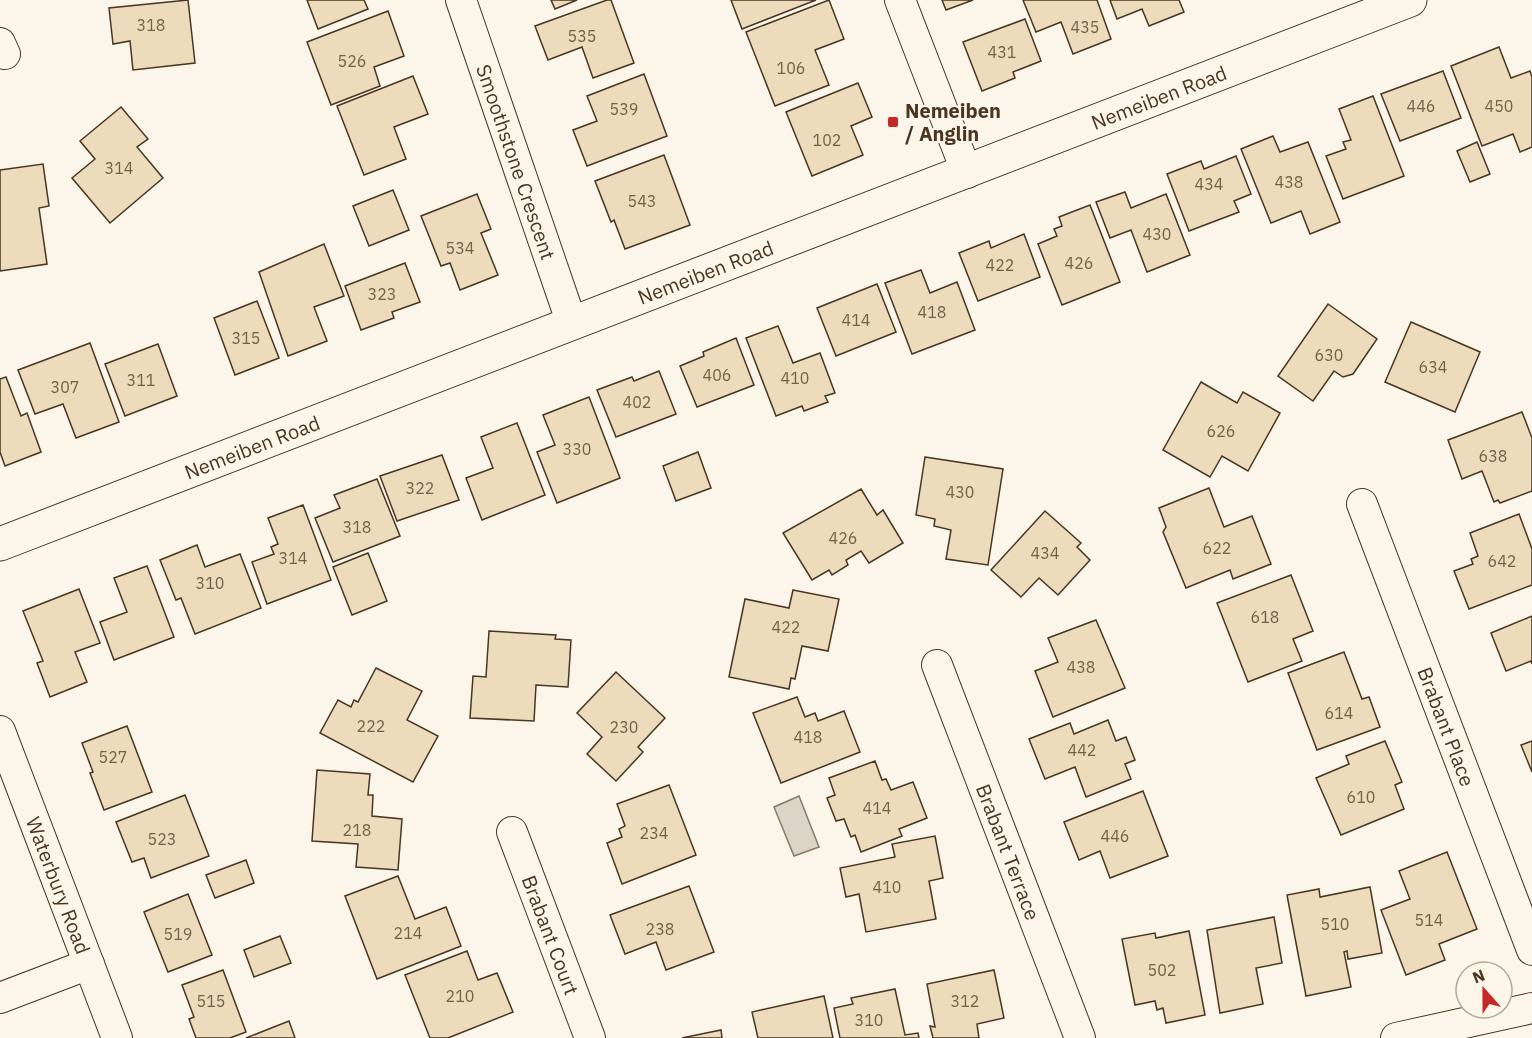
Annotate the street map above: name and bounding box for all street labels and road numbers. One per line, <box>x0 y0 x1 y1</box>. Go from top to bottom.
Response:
street label: Nemeiben Road <box>1087 59 1230 135</box>
street label: Smoothstone Crescent <box>471 61 562 263</box>
street label: Nemeiben Road <box>634 233 777 310</box>
street label: Nemeiben Road <box>180 408 324 485</box>
street label: Brabant Place <box>1412 663 1482 790</box>
street label: Brabant Terrace <box>970 780 1047 924</box>
street label: Waterbury Road <box>20 813 97 958</box>
street label: Brabant Court <box>516 871 586 999</box>

